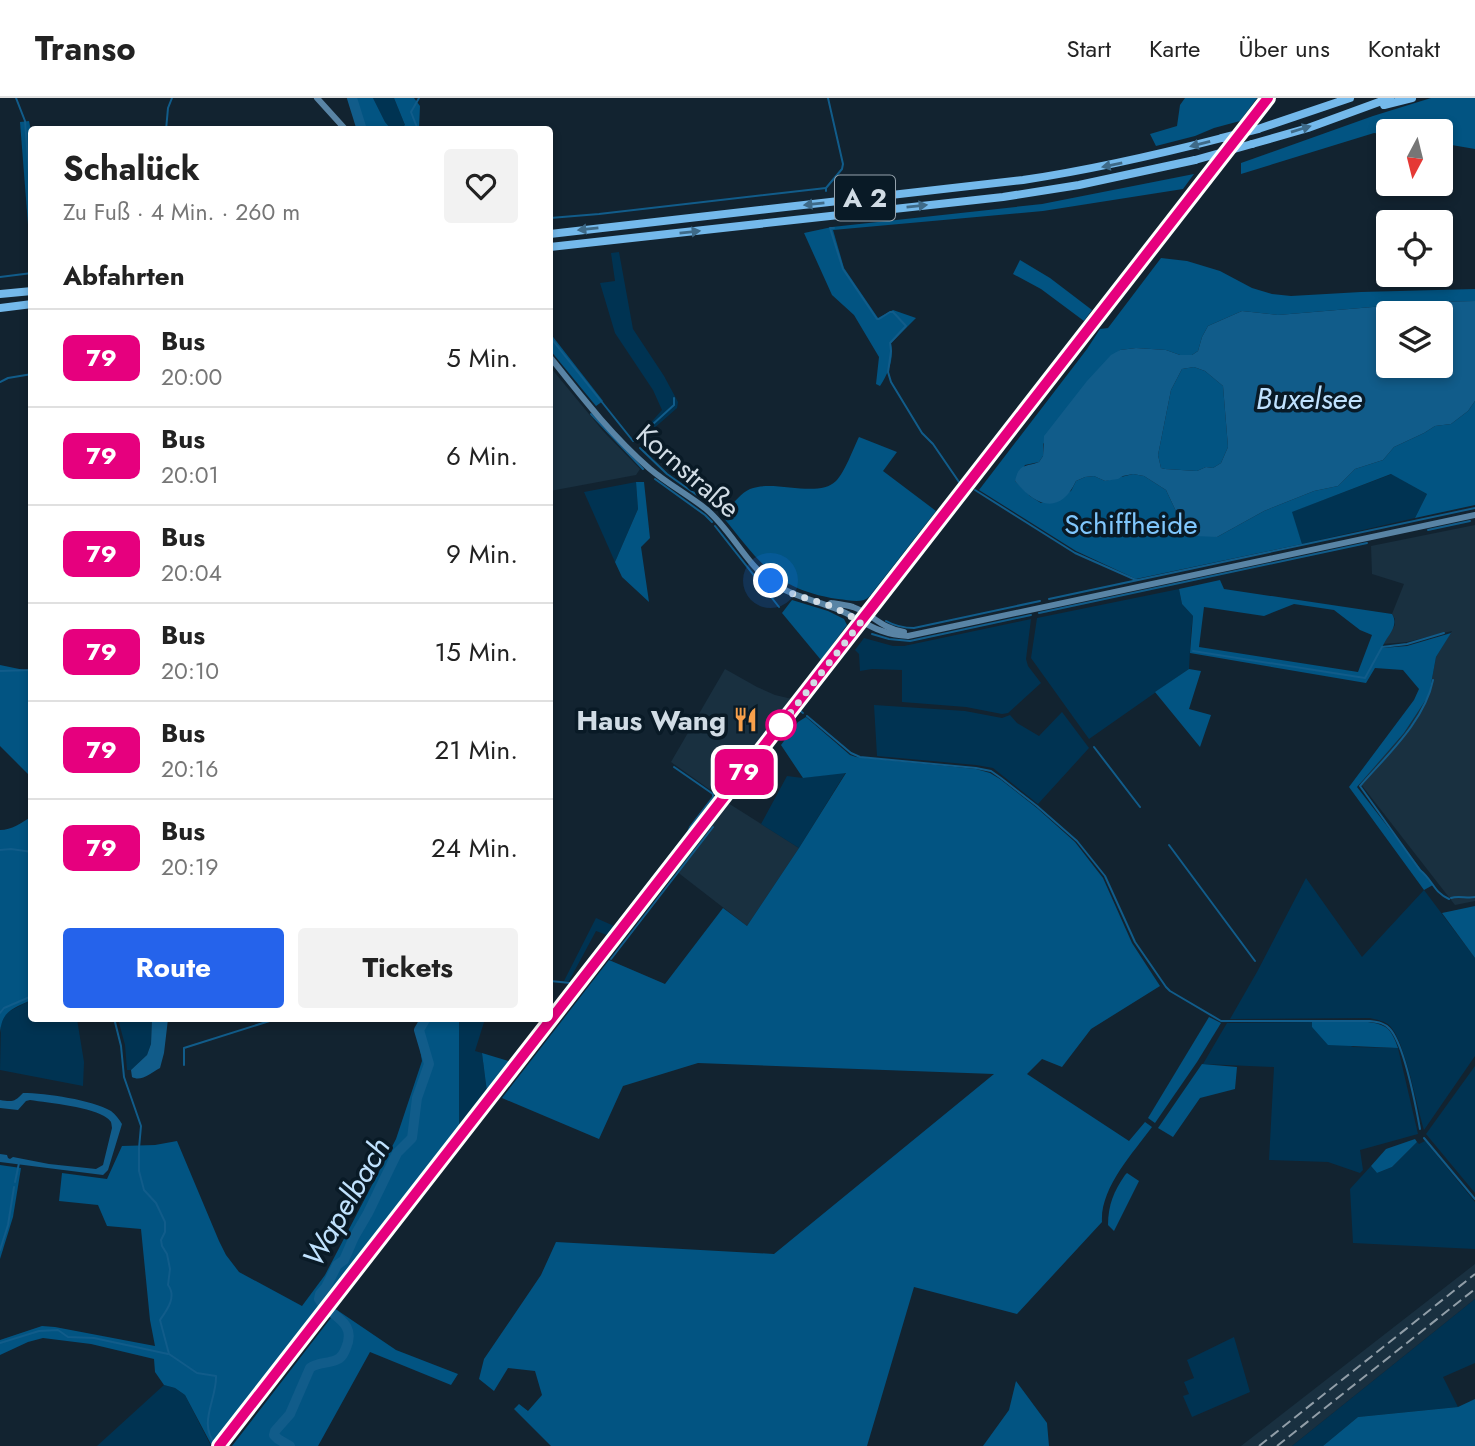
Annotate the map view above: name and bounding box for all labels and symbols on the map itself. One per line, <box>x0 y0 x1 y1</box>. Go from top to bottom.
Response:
north arrow <box>1376 119 1452 196</box>
one-way arrow <box>1291 124 1312 134</box>
one-way arrow <box>1189 139 1211 150</box>
one-way arrow <box>1101 159 1123 170</box>
road number: A 2 <box>835 176 895 220</box>
one-way arrow <box>802 199 824 210</box>
one-way arrow <box>907 201 929 212</box>
one-way arrow <box>576 224 598 235</box>
one-way arrow <box>680 226 702 237</box>
water label: Buxelsee <box>1256 377 1362 420</box>
street label: Kornstraße <box>627 414 749 528</box>
park label: Schiffheide <box>1064 504 1198 545</box>
your location <box>753 563 788 598</box>
place label: Haus Wang <box>576 700 726 741</box>
restaurant icon: Haus Wang <box>732 706 760 734</box>
unlabelled marker <box>766 710 796 740</box>
line badge: 79 <box>712 749 776 795</box>
water label: Wapelbach <box>292 1129 400 1275</box>

